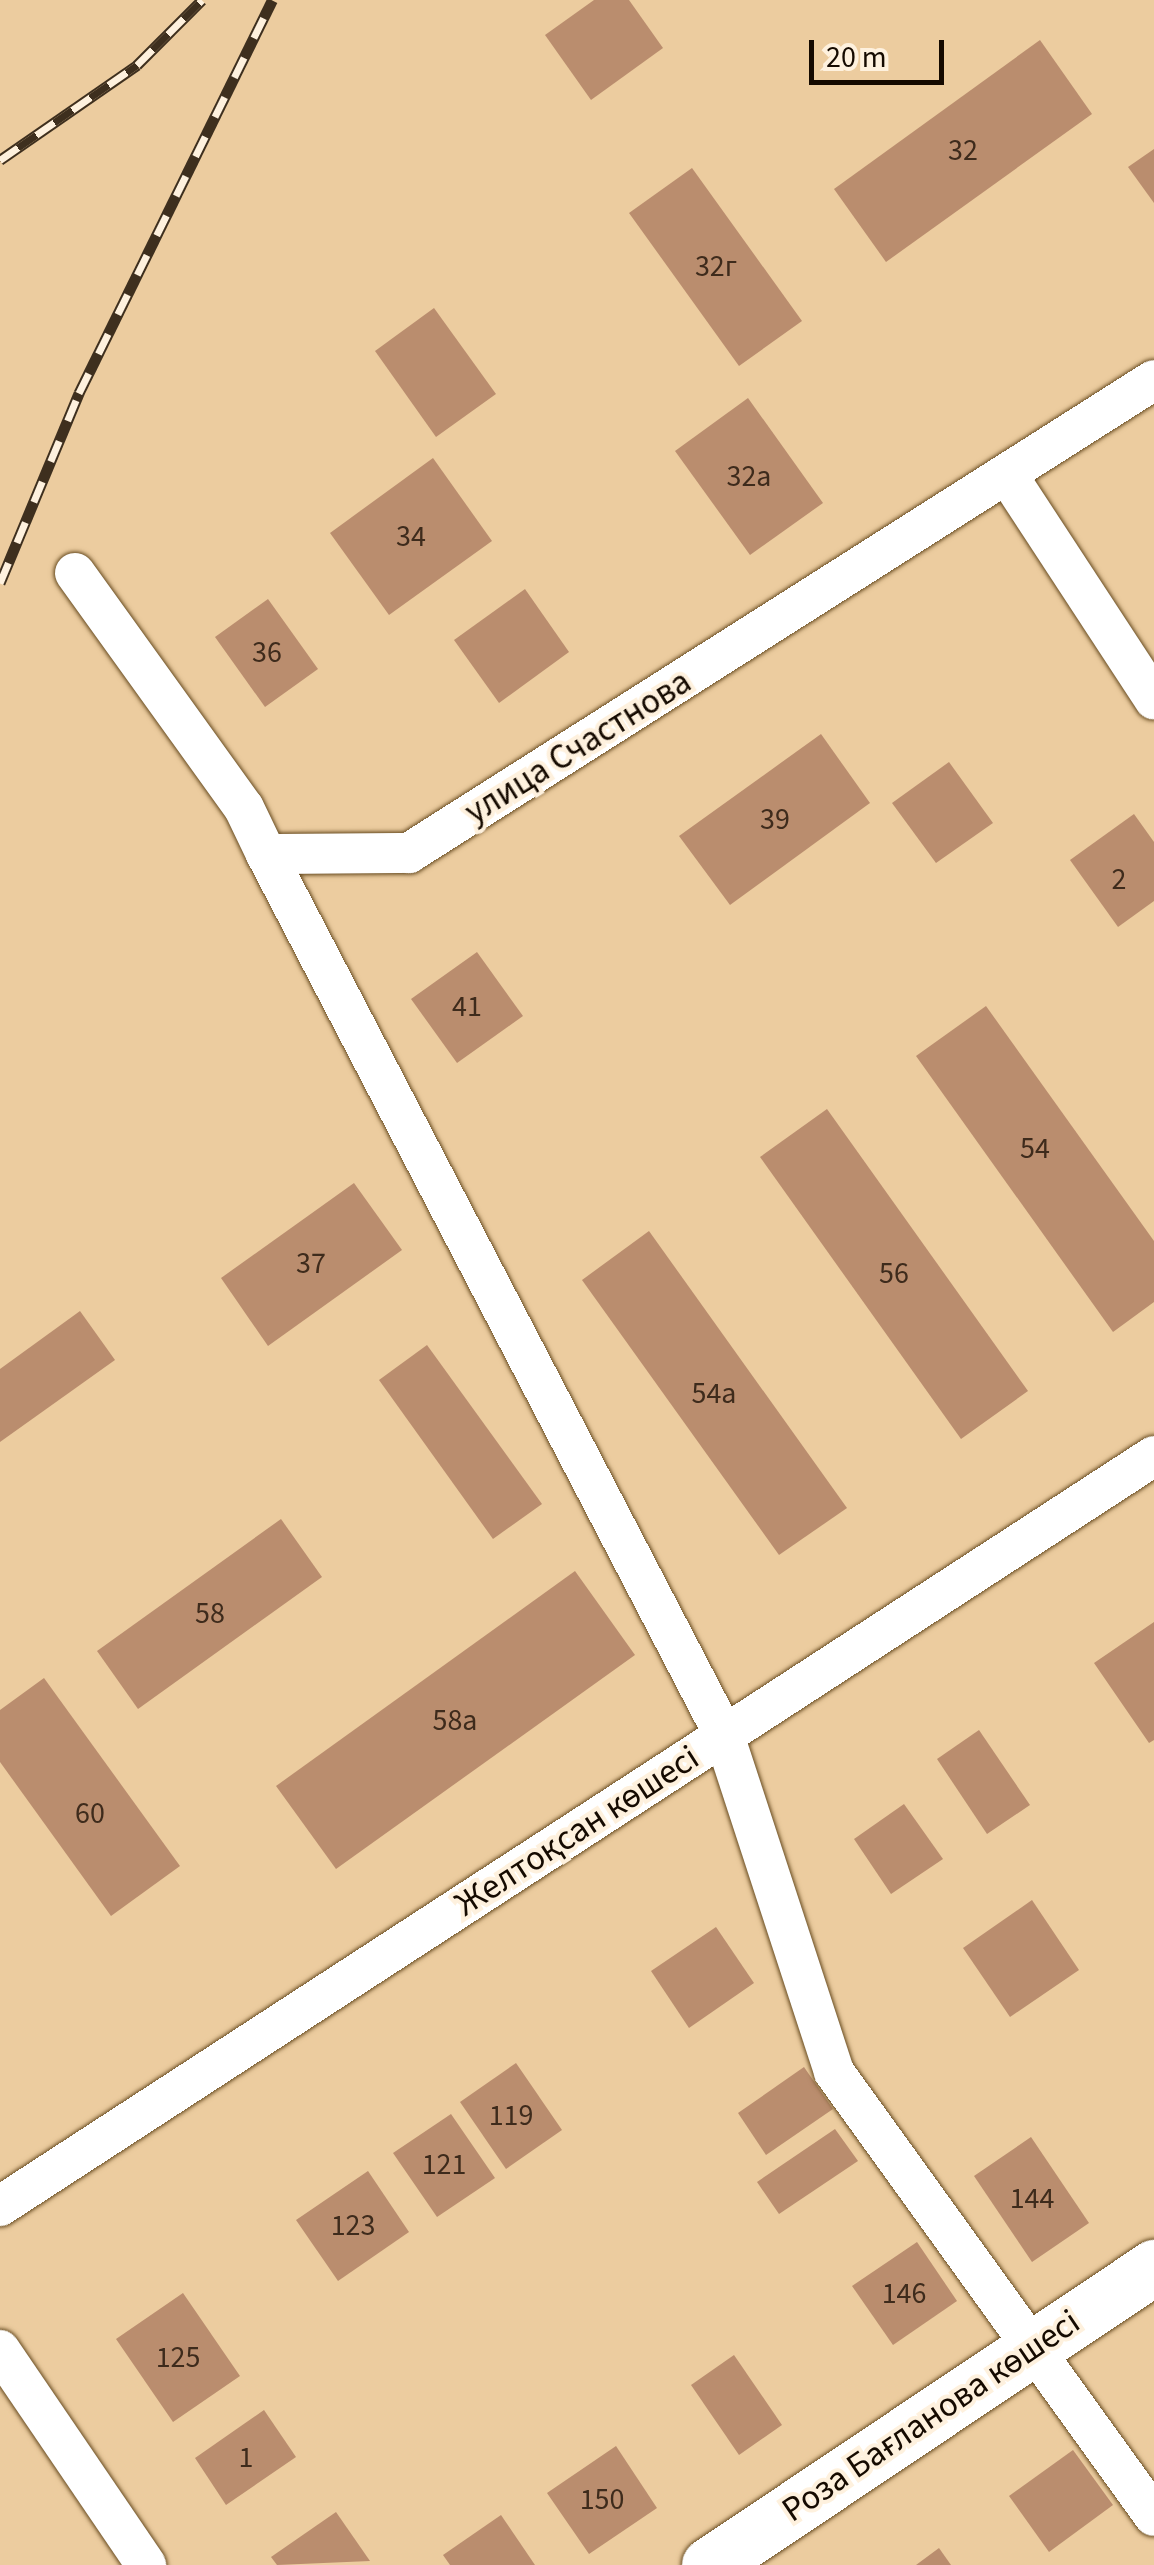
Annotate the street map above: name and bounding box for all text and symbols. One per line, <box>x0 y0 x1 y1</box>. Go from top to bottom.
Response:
scale bar <box>814 20 949 82</box>
text: 20 m <box>826 36 887 79</box>
house number: 32 <box>948 133 978 169</box>
house number: 32г <box>695 249 737 285</box>
house number: 32а <box>727 459 771 495</box>
house number: 34 <box>396 519 426 555</box>
house number: 36 <box>252 635 282 671</box>
street label: улица Счастнова <box>457 661 699 833</box>
house number: 39 <box>760 802 790 838</box>
house number: 2 <box>1112 862 1126 898</box>
house number: 41 <box>452 989 482 1025</box>
house number: 54 <box>1020 1131 1050 1167</box>
house number: 37 <box>296 1246 326 1282</box>
house number: 56 <box>879 1256 909 1292</box>
house number: 54а <box>692 1376 736 1412</box>
house number: 58 <box>195 1596 225 1632</box>
house number: 58а <box>433 1703 477 1739</box>
street label: Желтоқсан көшесі <box>447 1737 707 1925</box>
house number: 60 <box>75 1796 105 1832</box>
house number: 119 <box>489 2098 533 2134</box>
house number: 121 <box>422 2147 466 2183</box>
house number: 144 <box>1010 2181 1054 2217</box>
house number: 123 <box>331 2208 375 2244</box>
house number: 146 <box>882 2276 926 2312</box>
street label: Роза Бағланова көшесі <box>774 2301 1088 2531</box>
house number: 125 <box>156 2340 200 2376</box>
house number: 1 <box>239 2440 253 2476</box>
house number: 150 <box>580 2482 624 2518</box>

